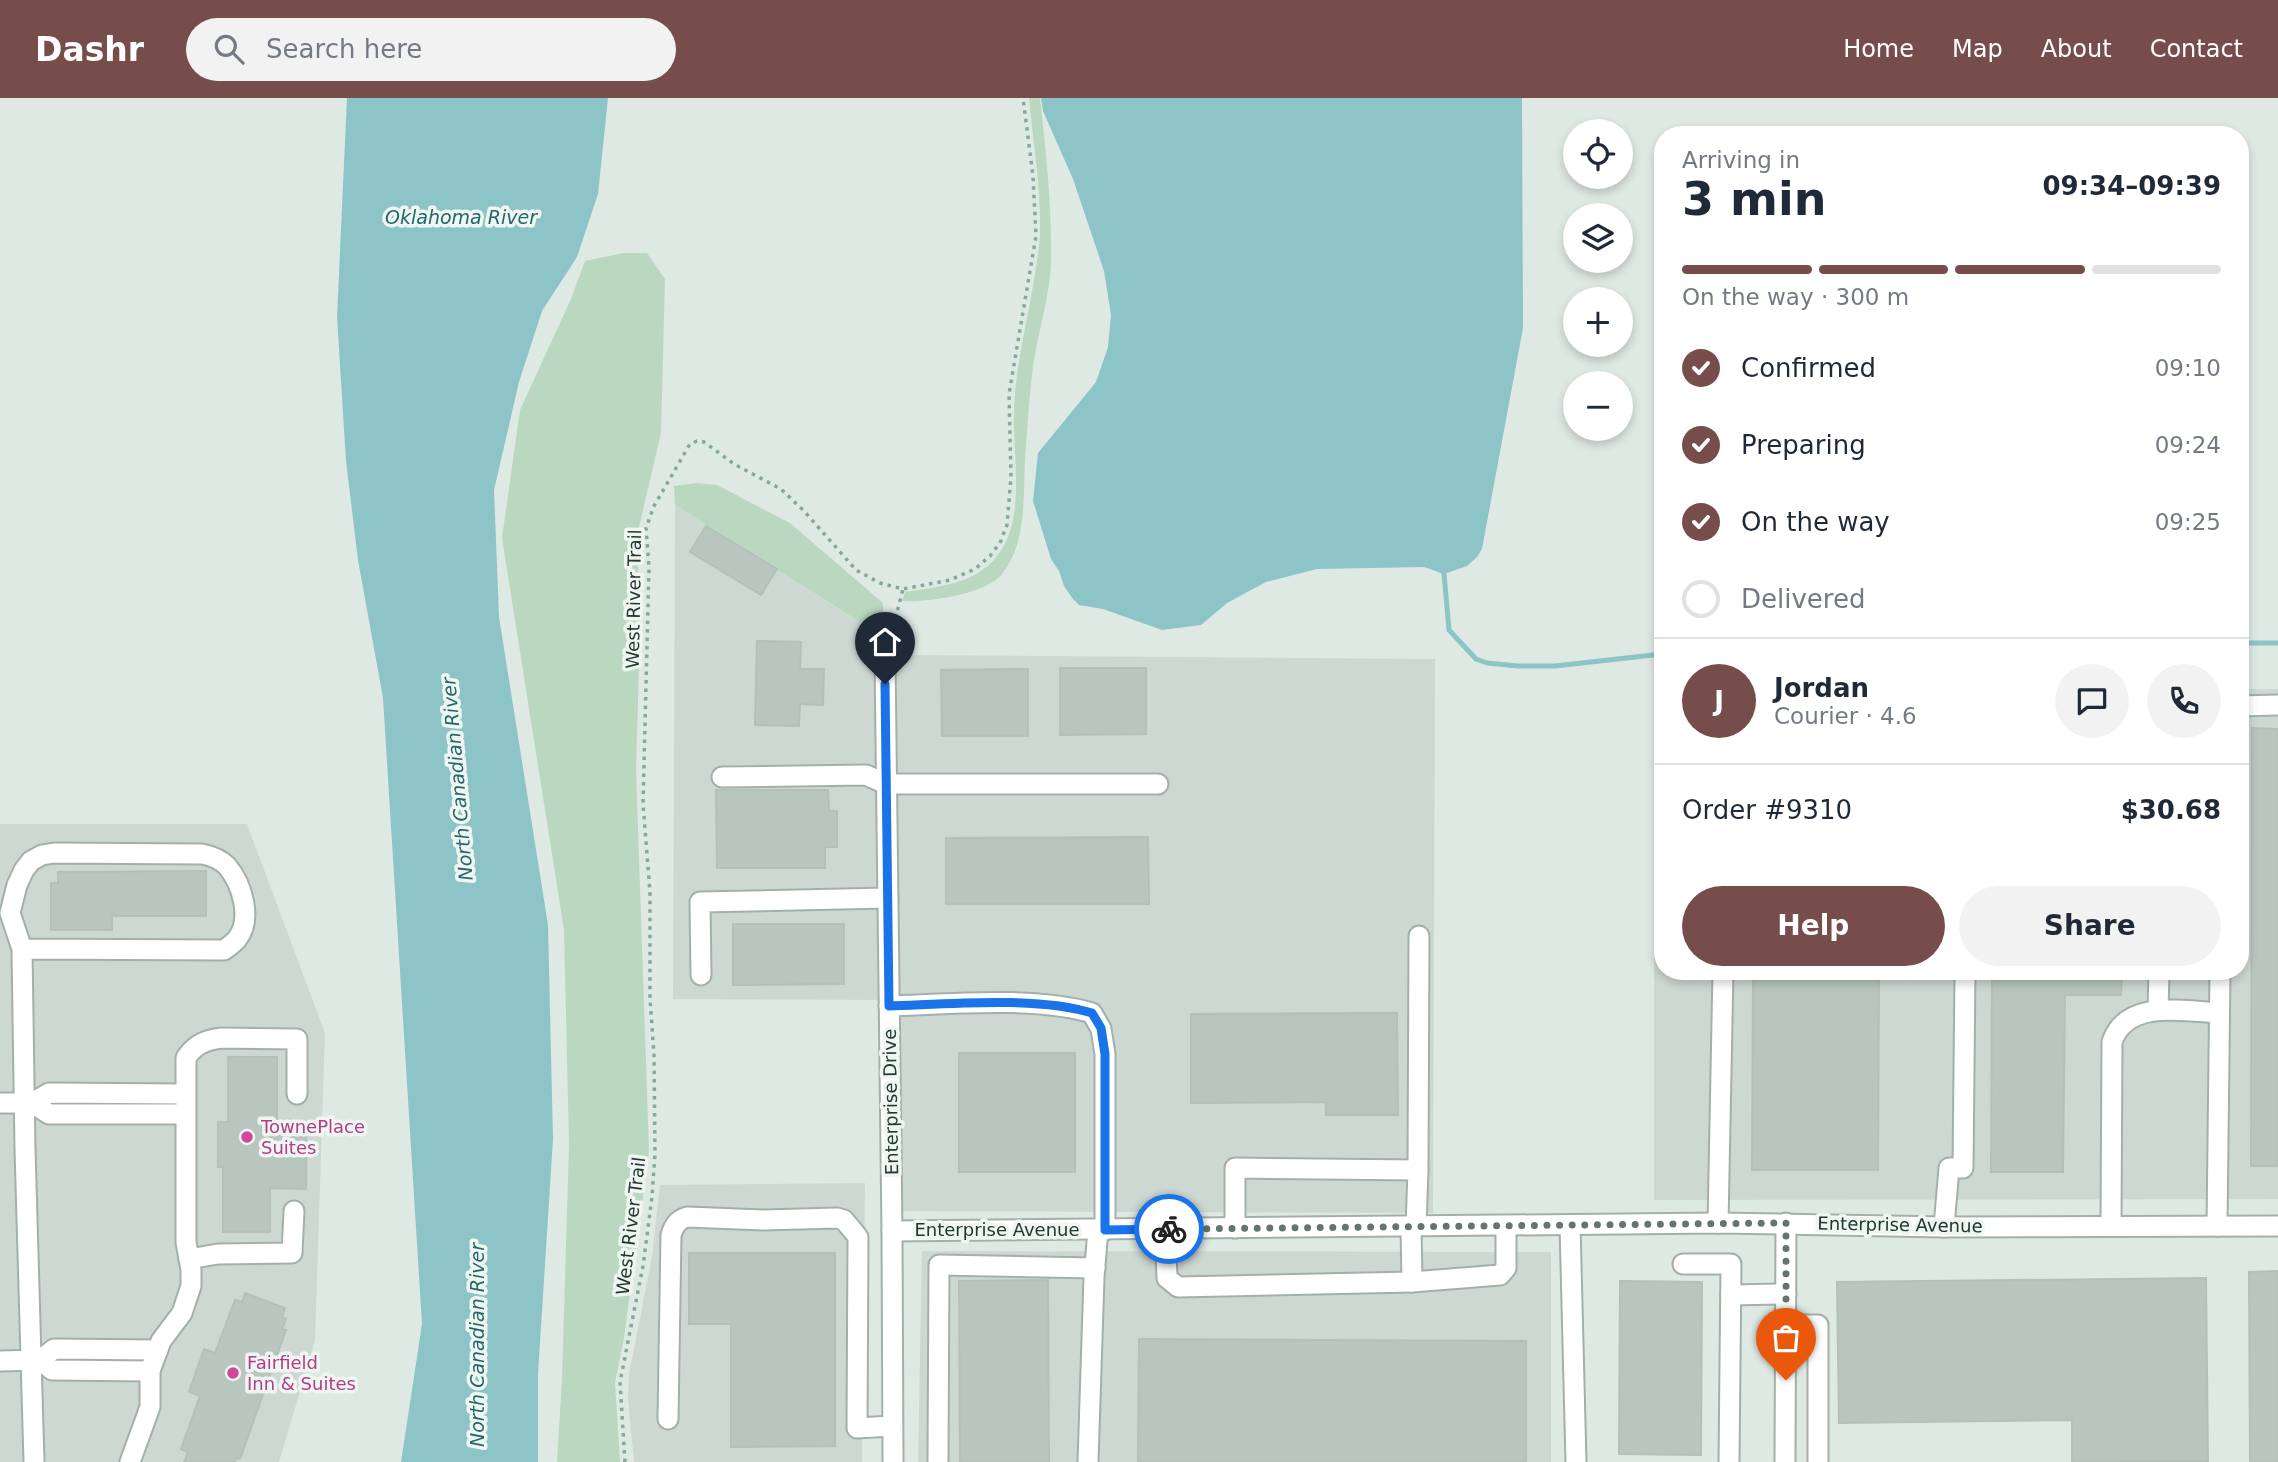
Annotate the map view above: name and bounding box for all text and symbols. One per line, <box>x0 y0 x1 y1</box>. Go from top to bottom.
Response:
search box <box>186 18 676 81</box>
text: Dashr <box>35 30 144 69</box>
icon: search <box>210 30 248 68</box>
text: Search here <box>266 34 422 64</box>
text: Home <box>1843 35 1914 63</box>
text: Map <box>1952 35 2003 63</box>
text: About <box>2041 35 2112 63</box>
text: Contact <box>2150 35 2243 63</box>
map controls <box>1563 119 1633 441</box>
button: locate <box>1563 119 1633 189</box>
text: Arriving in <box>1682 147 1800 173</box>
text: 09:34–09:39 <box>2042 171 2221 201</box>
text: 3 min <box>1682 172 1826 226</box>
button: layers <box>1563 203 1633 273</box>
water label: Oklahoma River <box>385 206 538 228</box>
text: On the way · 300 m <box>1682 284 1909 310</box>
button: + <box>1563 287 1633 357</box>
icon: check <box>1682 349 1720 387</box>
text: Confirmed <box>1741 353 1876 383</box>
text: 09:10 <box>2155 355 2221 381</box>
button: − <box>1563 371 1633 441</box>
icon: check <box>1682 426 1720 464</box>
text: Preparing <box>1741 430 1866 460</box>
text: 09:24 <box>2155 432 2221 458</box>
icon: check <box>1682 503 1720 541</box>
text: On the way <box>1741 507 1890 537</box>
text: 09:25 <box>2155 509 2221 535</box>
street label: West River Trail <box>622 529 645 669</box>
text: Delivered <box>1741 584 1865 614</box>
pin <box>855 612 915 684</box>
icon: home <box>866 623 904 661</box>
button: chat <box>2055 664 2129 738</box>
button: phone <box>2147 664 2221 738</box>
text: Jordan <box>1774 673 1869 703</box>
water label: North Canadian River <box>437 675 477 882</box>
text: J <box>1714 686 1724 716</box>
text: Courier · 4.6 <box>1774 703 1917 729</box>
text: Order #9310 <box>1682 795 1852 825</box>
text: $30.68 <box>2121 795 2221 825</box>
button: Help <box>1682 886 1945 966</box>
button: Share <box>1959 886 2221 966</box>
street label: Enterprise Drive <box>879 1029 902 1175</box>
place label: TownePlace Suites <box>260 1116 365 1158</box>
marker: TownePlace Suites <box>239 1129 255 1145</box>
street label: West River Trail <box>612 1156 649 1296</box>
courier <box>1134 1194 1204 1264</box>
icon: bike <box>1150 1210 1188 1248</box>
street label: Enterprise Avenue <box>1817 1213 1983 1236</box>
street label: Enterprise Avenue <box>914 1219 1080 1240</box>
water label: North Canadian River <box>466 1242 488 1447</box>
pin <box>1756 1308 1816 1380</box>
icon: bag <box>1767 1319 1805 1357</box>
place label: Fairfield Inn & Suites <box>247 1352 356 1394</box>
marker: Fairfield Inn & Suites <box>225 1365 241 1381</box>

